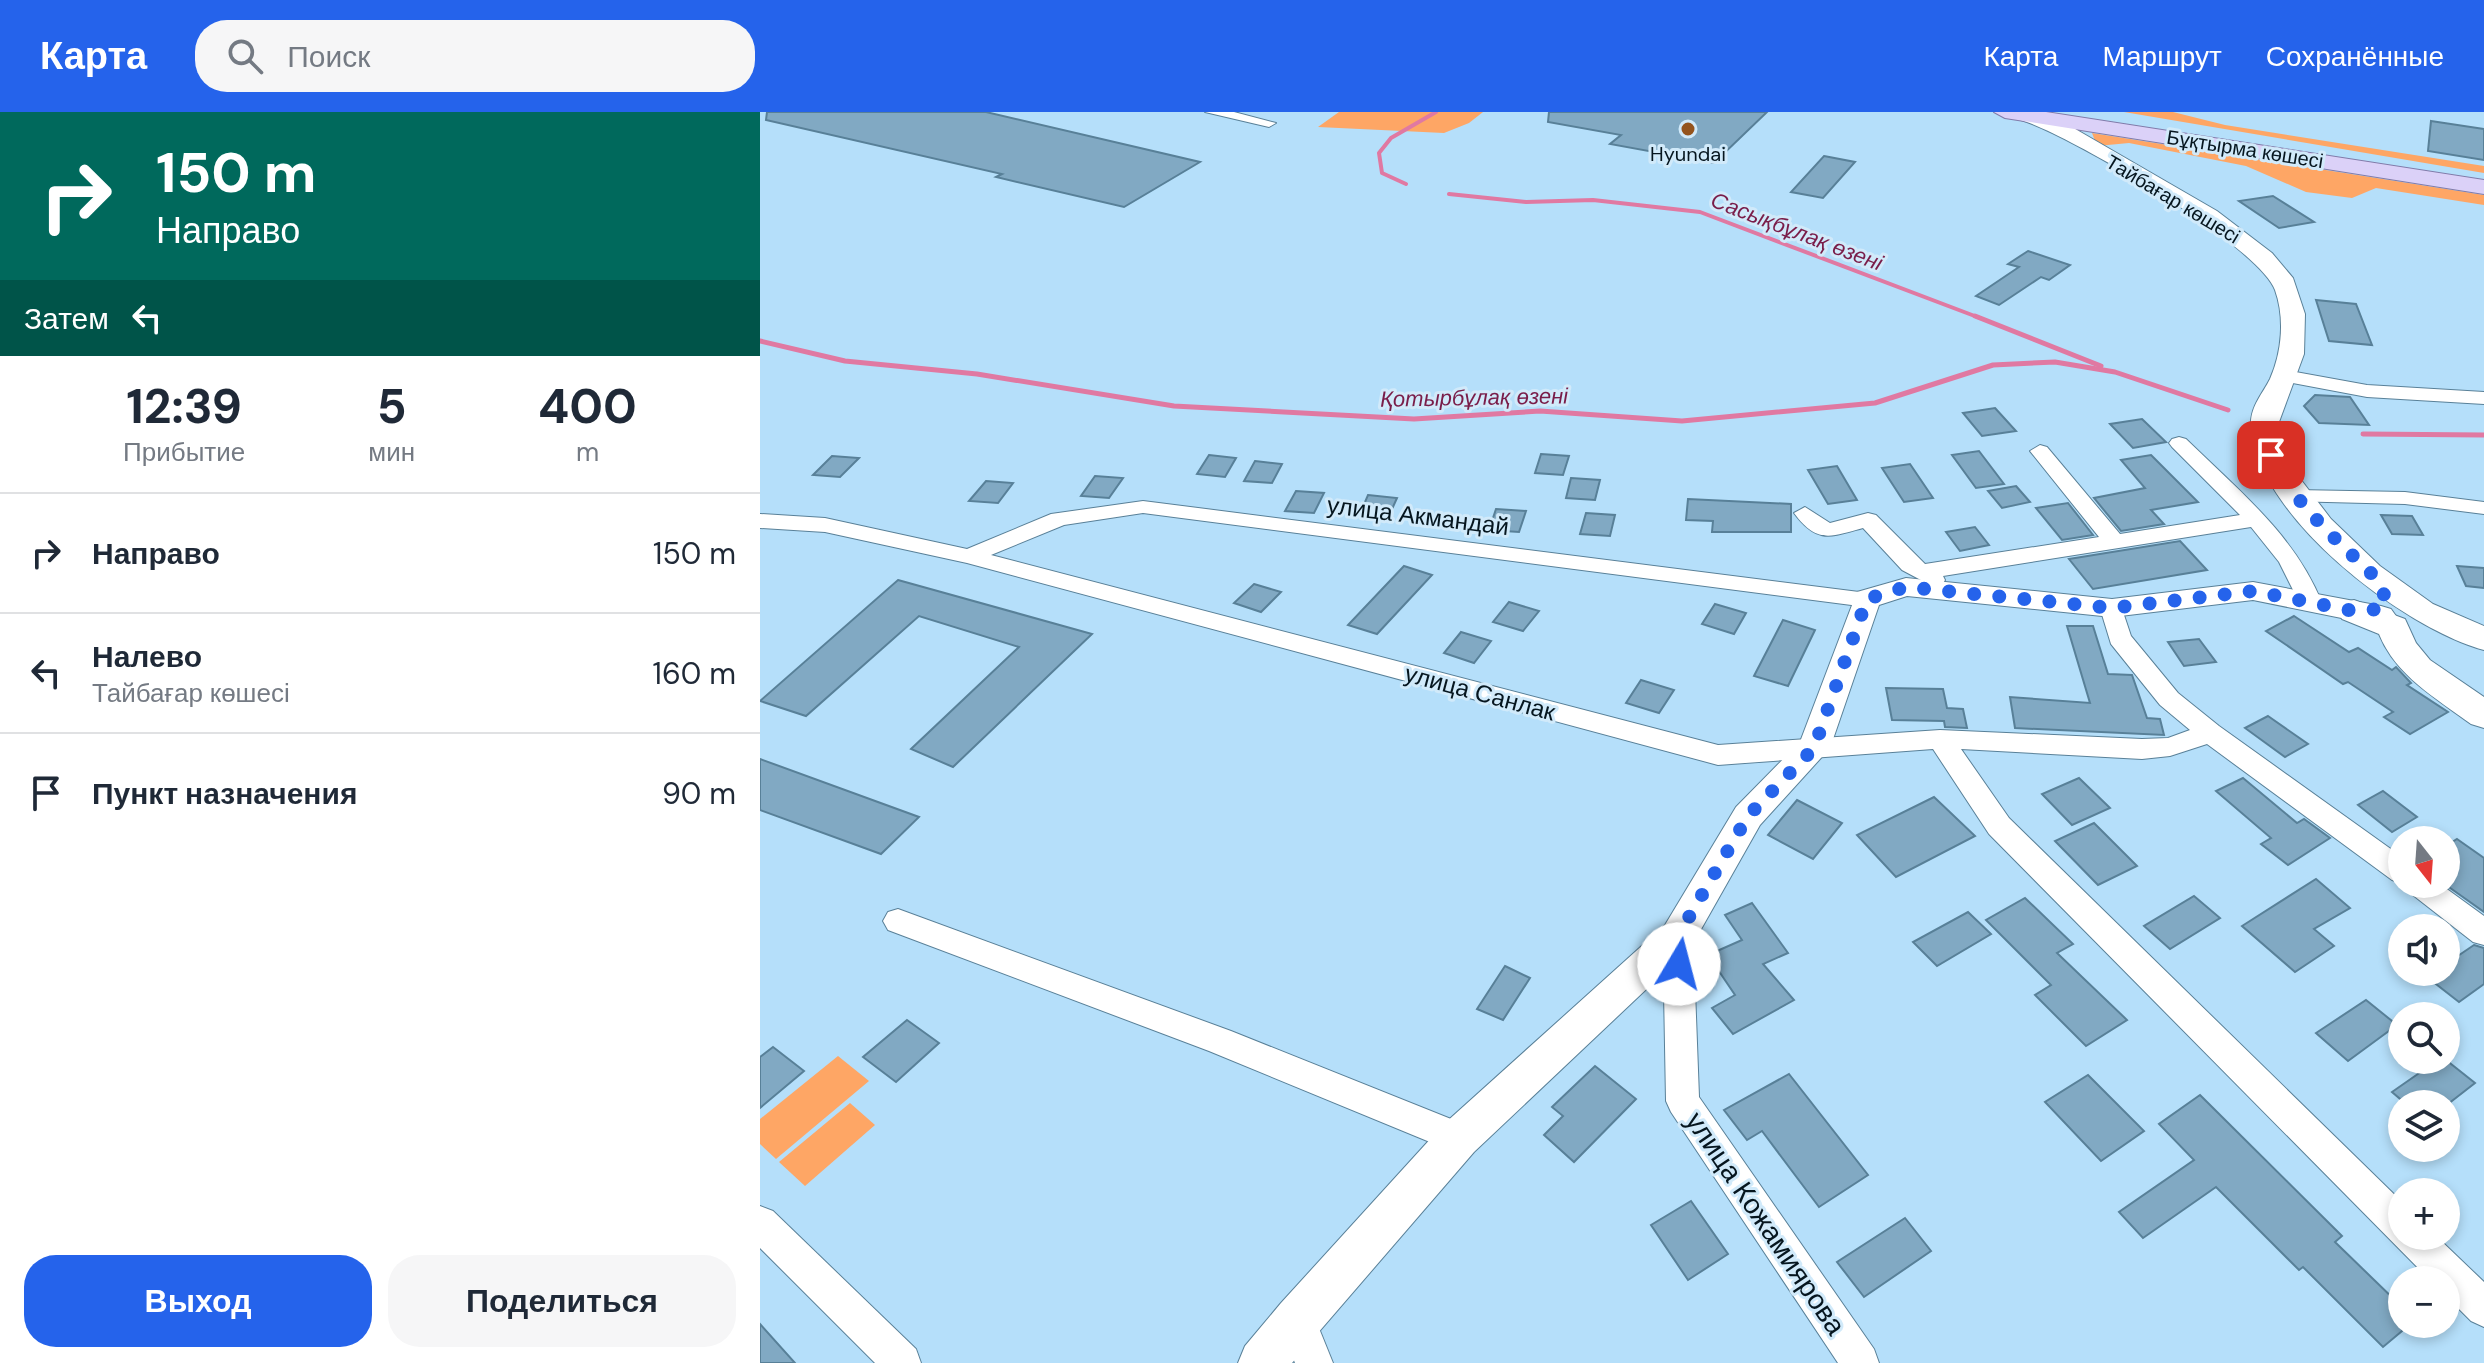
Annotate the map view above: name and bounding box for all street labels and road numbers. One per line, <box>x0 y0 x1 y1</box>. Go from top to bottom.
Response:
street label: Бұқтырма көшесі <box>2165 124 2325 174</box>
street label: Тайбағар көшесі <box>2101 149 2245 249</box>
street label: улица Акмандай <box>1325 489 1511 542</box>
street label: улица Санлак <box>1402 658 1559 728</box>
street label: улица Кожамиярова <box>1677 1104 1854 1342</box>

